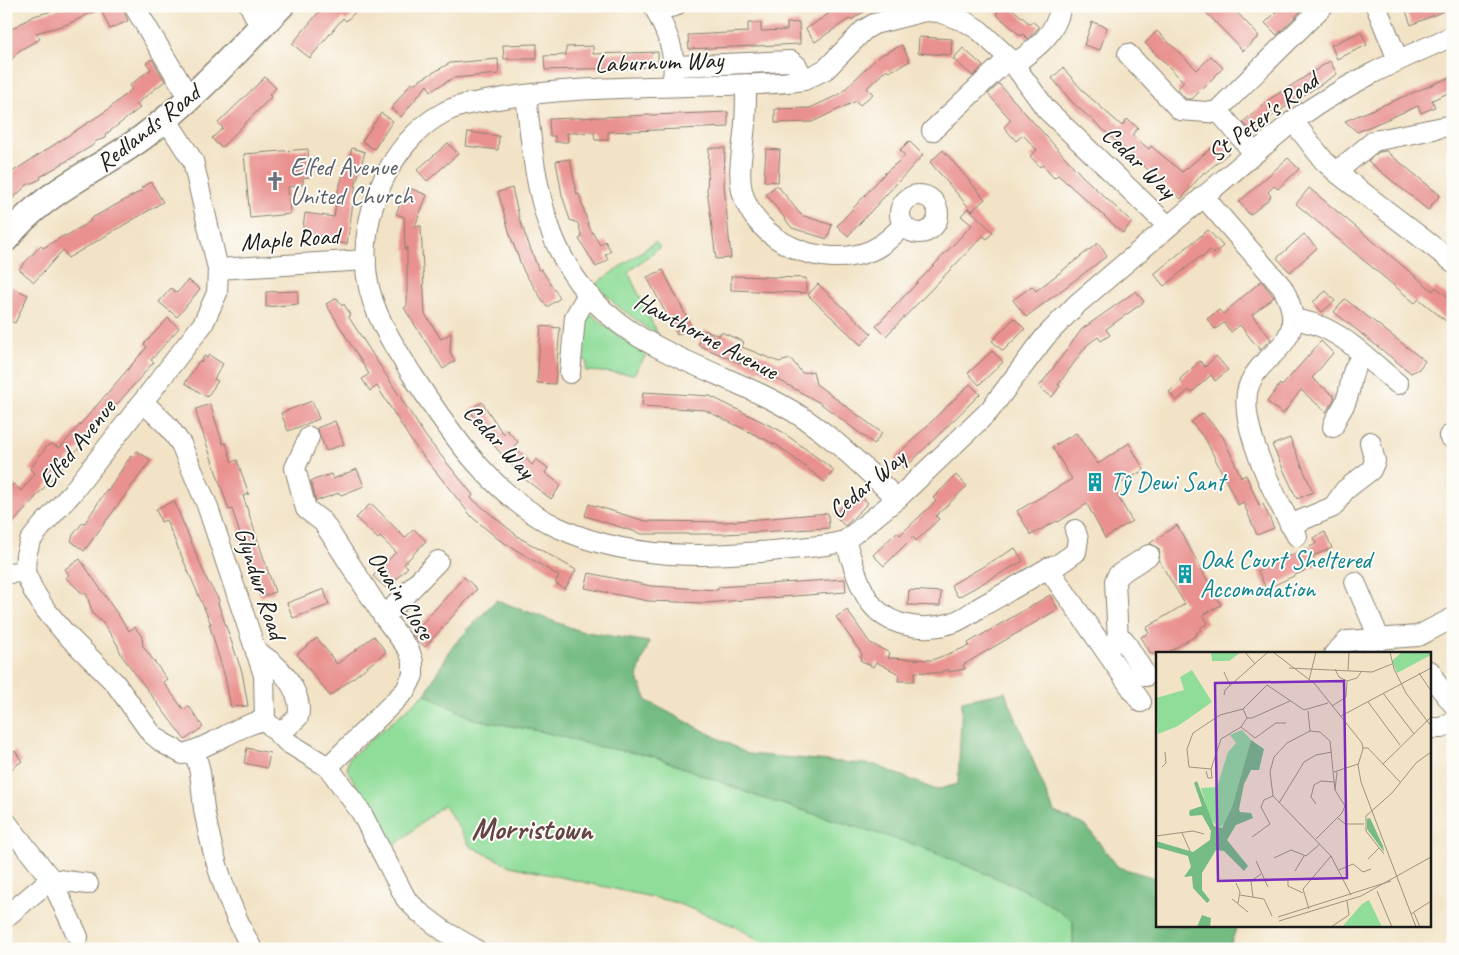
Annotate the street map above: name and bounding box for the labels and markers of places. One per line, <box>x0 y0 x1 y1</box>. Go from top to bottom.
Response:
place label: Elfed Avenue United Church <box>290 151 414 212</box>
church icon: Elfed Avenue United Church <box>264 170 286 192</box>
place label: Tŷ Dewi Sant <box>1110 466 1228 498</box>
building icon: Tŷ Dewi Sant <box>1084 471 1106 493</box>
place label: Oak Court Sheltered Accomodation <box>1200 544 1375 605</box>
building icon: Oak Court Sheltered Accomodation <box>1174 563 1196 585</box>

